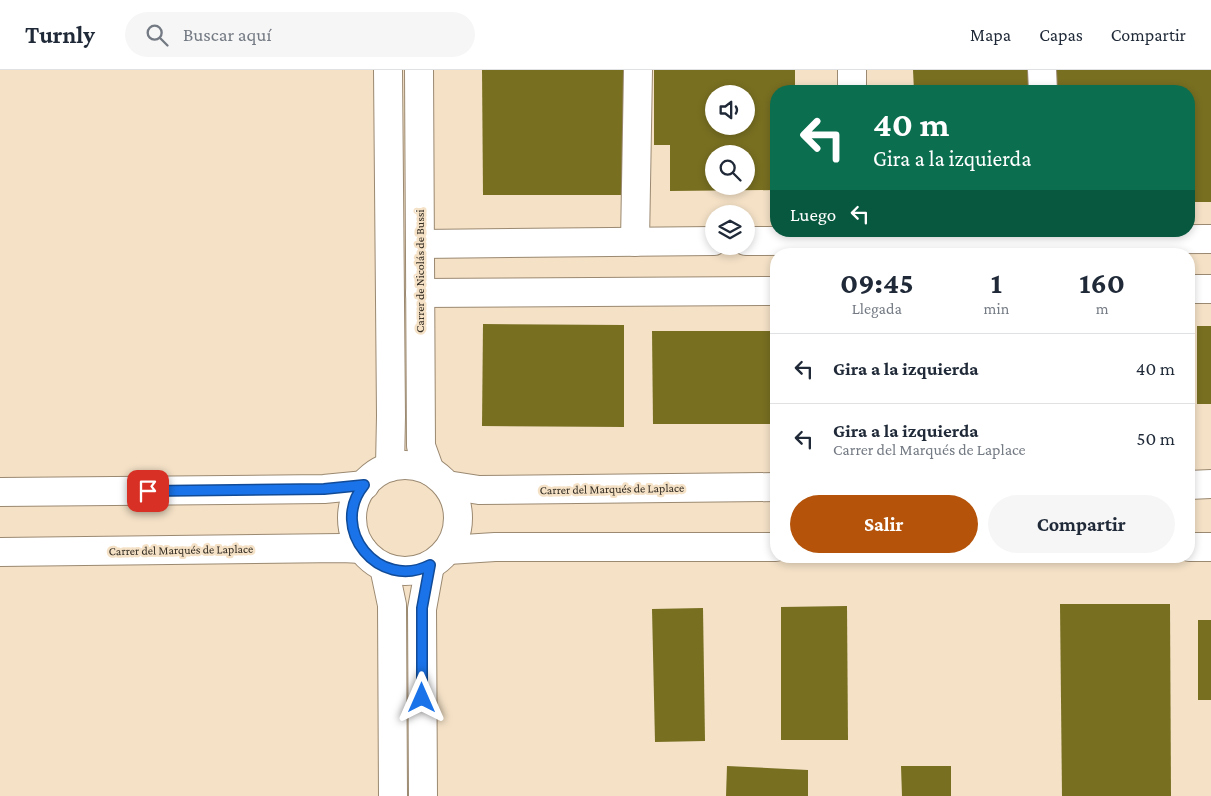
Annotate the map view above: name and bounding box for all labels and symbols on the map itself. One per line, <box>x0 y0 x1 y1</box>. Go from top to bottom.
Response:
street label: Carrer de Nicolás de Bussi <box>413 209 427 333</box>
pin <box>127 470 169 512</box>
street label: Carrer del Marqués de Laplace <box>540 481 684 497</box>
street label: Carrer del Marqués de Laplace <box>109 542 253 558</box>
position arrow <box>395 671 447 723</box>

